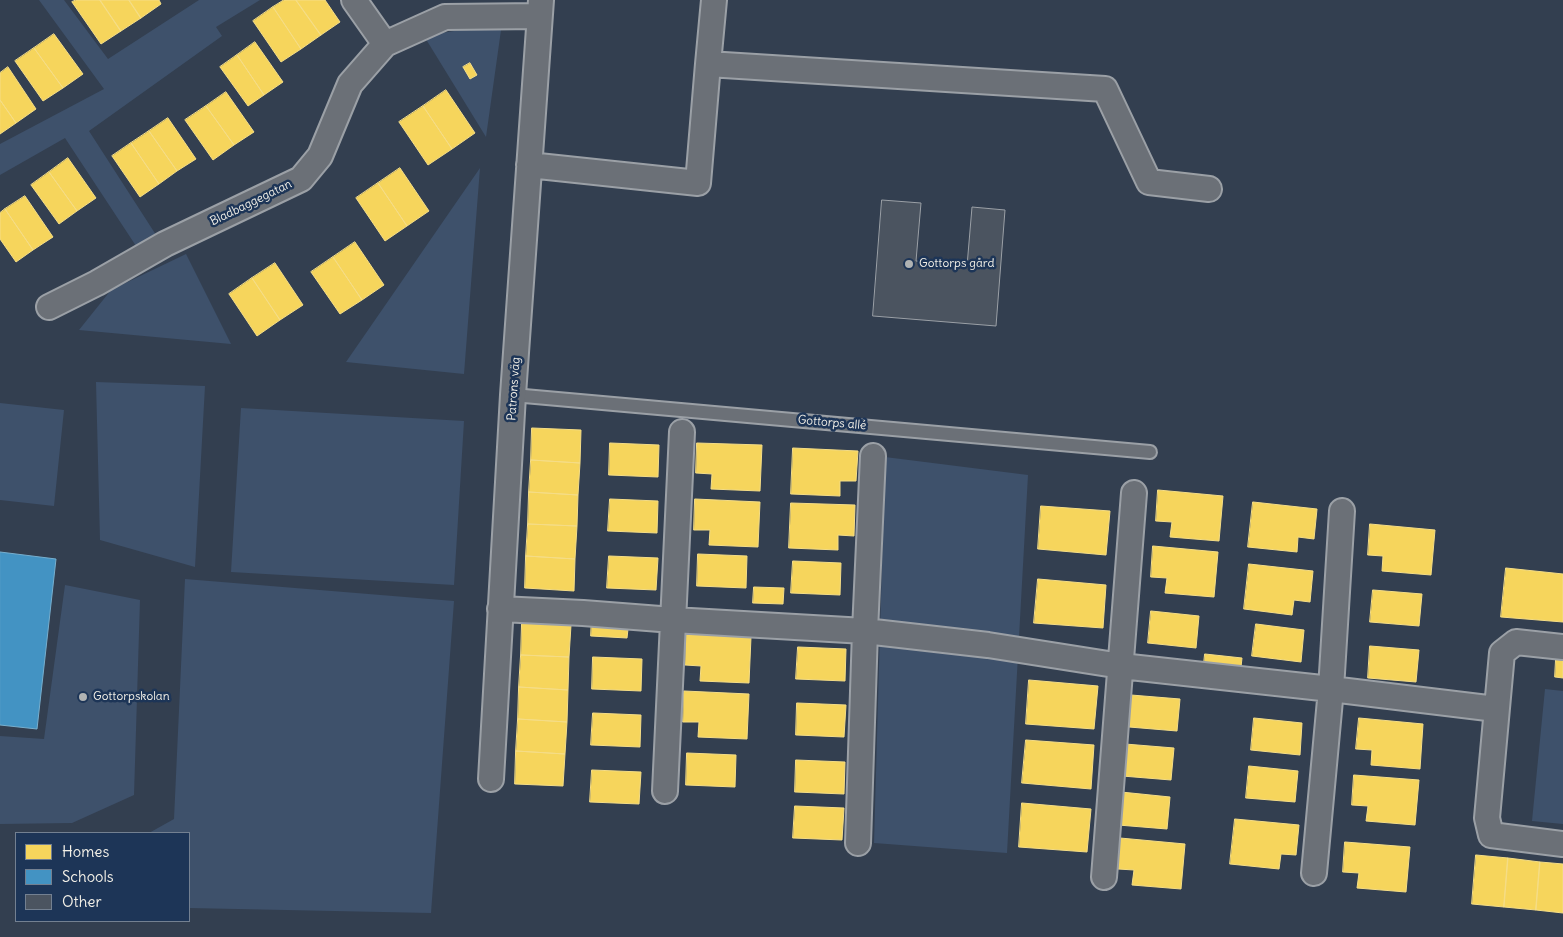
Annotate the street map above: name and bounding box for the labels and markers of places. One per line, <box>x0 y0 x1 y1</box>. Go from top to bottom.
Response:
place label: Gottorps gård <box>919 257 995 271</box>
marker: Gottorps gård <box>903 258 915 270</box>
place label: Gottorpskolan <box>93 690 170 704</box>
marker: Gottorpskolan <box>77 691 89 703</box>

